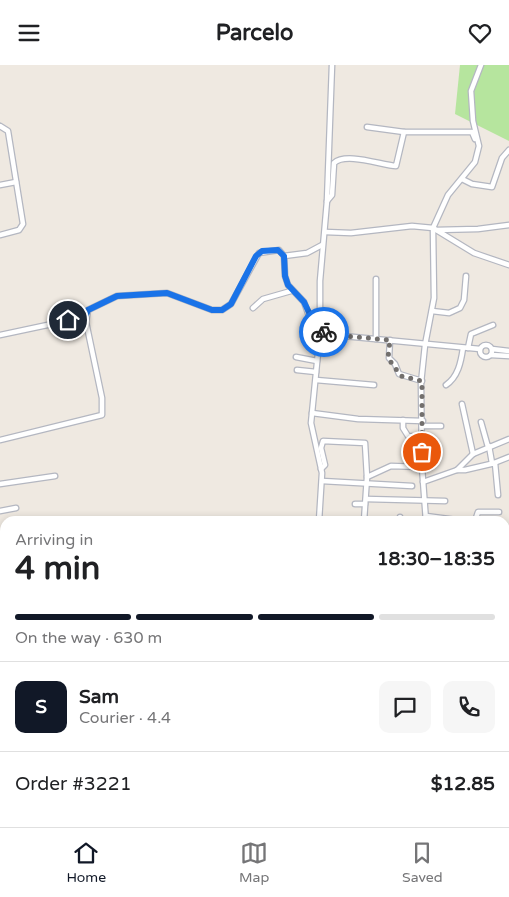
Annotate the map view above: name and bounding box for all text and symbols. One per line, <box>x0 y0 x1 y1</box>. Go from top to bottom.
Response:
icon: menu <box>15 19 43 47</box>
icon: heart <box>466 19 494 47</box>
text: Parcelo <box>216 20 293 46</box>
pin <box>47 299 89 341</box>
icon: home <box>54 306 82 334</box>
courier <box>299 307 349 357</box>
icon: bike <box>310 318 338 346</box>
pin <box>401 431 443 473</box>
icon: bag <box>408 438 436 466</box>
text: Arriving in <box>15 530 93 550</box>
text: 18:30–18:35 <box>377 548 495 570</box>
text: 4 min <box>15 550 100 588</box>
text: On the way · 630 m <box>15 628 162 648</box>
button: chat <box>379 681 431 733</box>
button: phone <box>443 681 495 733</box>
text: Sam <box>79 686 119 708</box>
text: S <box>35 696 47 718</box>
text: Courier · 4.4 <box>79 708 171 728</box>
text: Order #3221 <box>15 773 132 795</box>
text: $12.85 <box>431 773 495 795</box>
tab: Home <box>66 839 106 886</box>
tab: Map <box>239 839 269 886</box>
tab: Saved <box>402 839 443 886</box>

